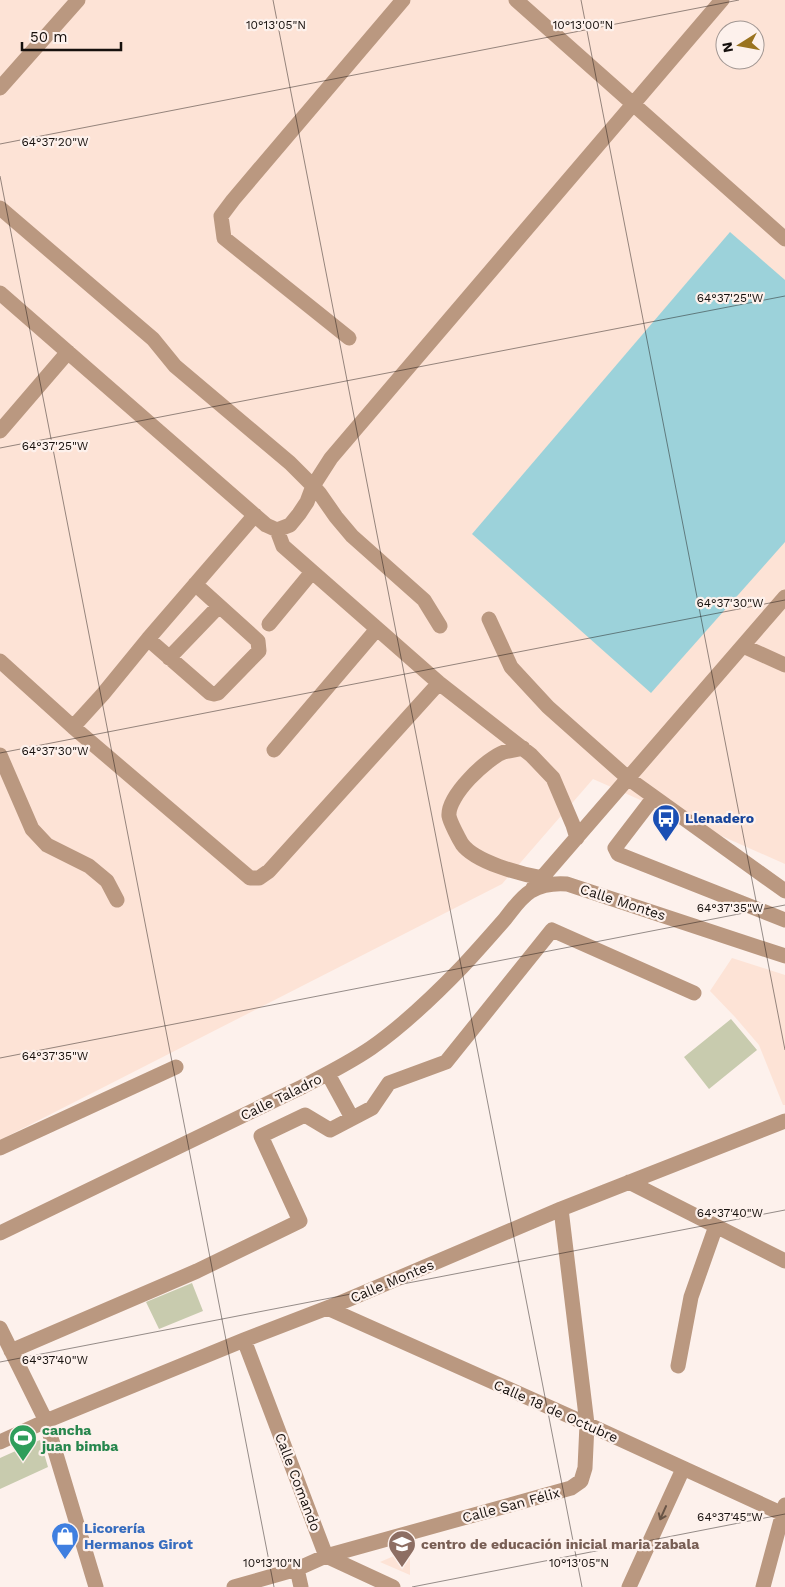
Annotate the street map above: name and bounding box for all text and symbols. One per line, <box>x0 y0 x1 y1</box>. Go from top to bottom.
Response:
text: 10°13'05"N <box>246 18 306 32</box>
text: 10°13'00"N <box>553 18 613 32</box>
scale bar <box>22 20 121 52</box>
north arrow <box>715 20 765 70</box>
text: 50 m <box>30 28 67 46</box>
text: N <box>718 41 736 54</box>
text: 64°37'20"W <box>21 135 89 149</box>
text: 64°37'25"W <box>697 291 764 305</box>
text: 64°37'25"W <box>22 439 89 453</box>
text: 64°37'30"W <box>696 596 764 610</box>
text: 64°37'30"W <box>21 744 89 758</box>
bus stop icon: Llenadero <box>651 803 681 842</box>
place label: Llenadero <box>685 810 754 826</box>
street label: Calle Montes <box>578 881 668 923</box>
text: 64°37'35"W <box>697 901 764 915</box>
text: 64°37'35"W <box>22 1049 89 1063</box>
street label: Calle Taladro <box>238 1070 324 1124</box>
text: 64°37'40"W <box>697 1206 764 1220</box>
street label: Calle Montes <box>348 1256 436 1306</box>
text: 64°37'40"W <box>22 1353 89 1367</box>
street label: Calle 18 de Octubre <box>491 1376 621 1446</box>
place label: cancha juan bimba <box>40 1422 119 1454</box>
sports icon: cancha juan bimba <box>8 1423 38 1462</box>
street label: Calle Comando <box>272 1431 324 1533</box>
street label: Calle San Félix <box>460 1484 562 1526</box>
one-way arrow <box>657 1505 667 1520</box>
text: 64°37'45"W <box>697 1510 763 1524</box>
place label: Licorería Hermanos Girot <box>84 1520 193 1552</box>
shop icon: Licorería Hermanos Girot <box>50 1521 80 1560</box>
school or university icon: centro de educación inicial maria zabala <box>387 1529 417 1568</box>
place label: centro de educación inicial maria zabala <box>421 1536 700 1552</box>
text: 10°13'10"N <box>243 1556 301 1570</box>
text: 10°13'05"N <box>549 1556 609 1570</box>

